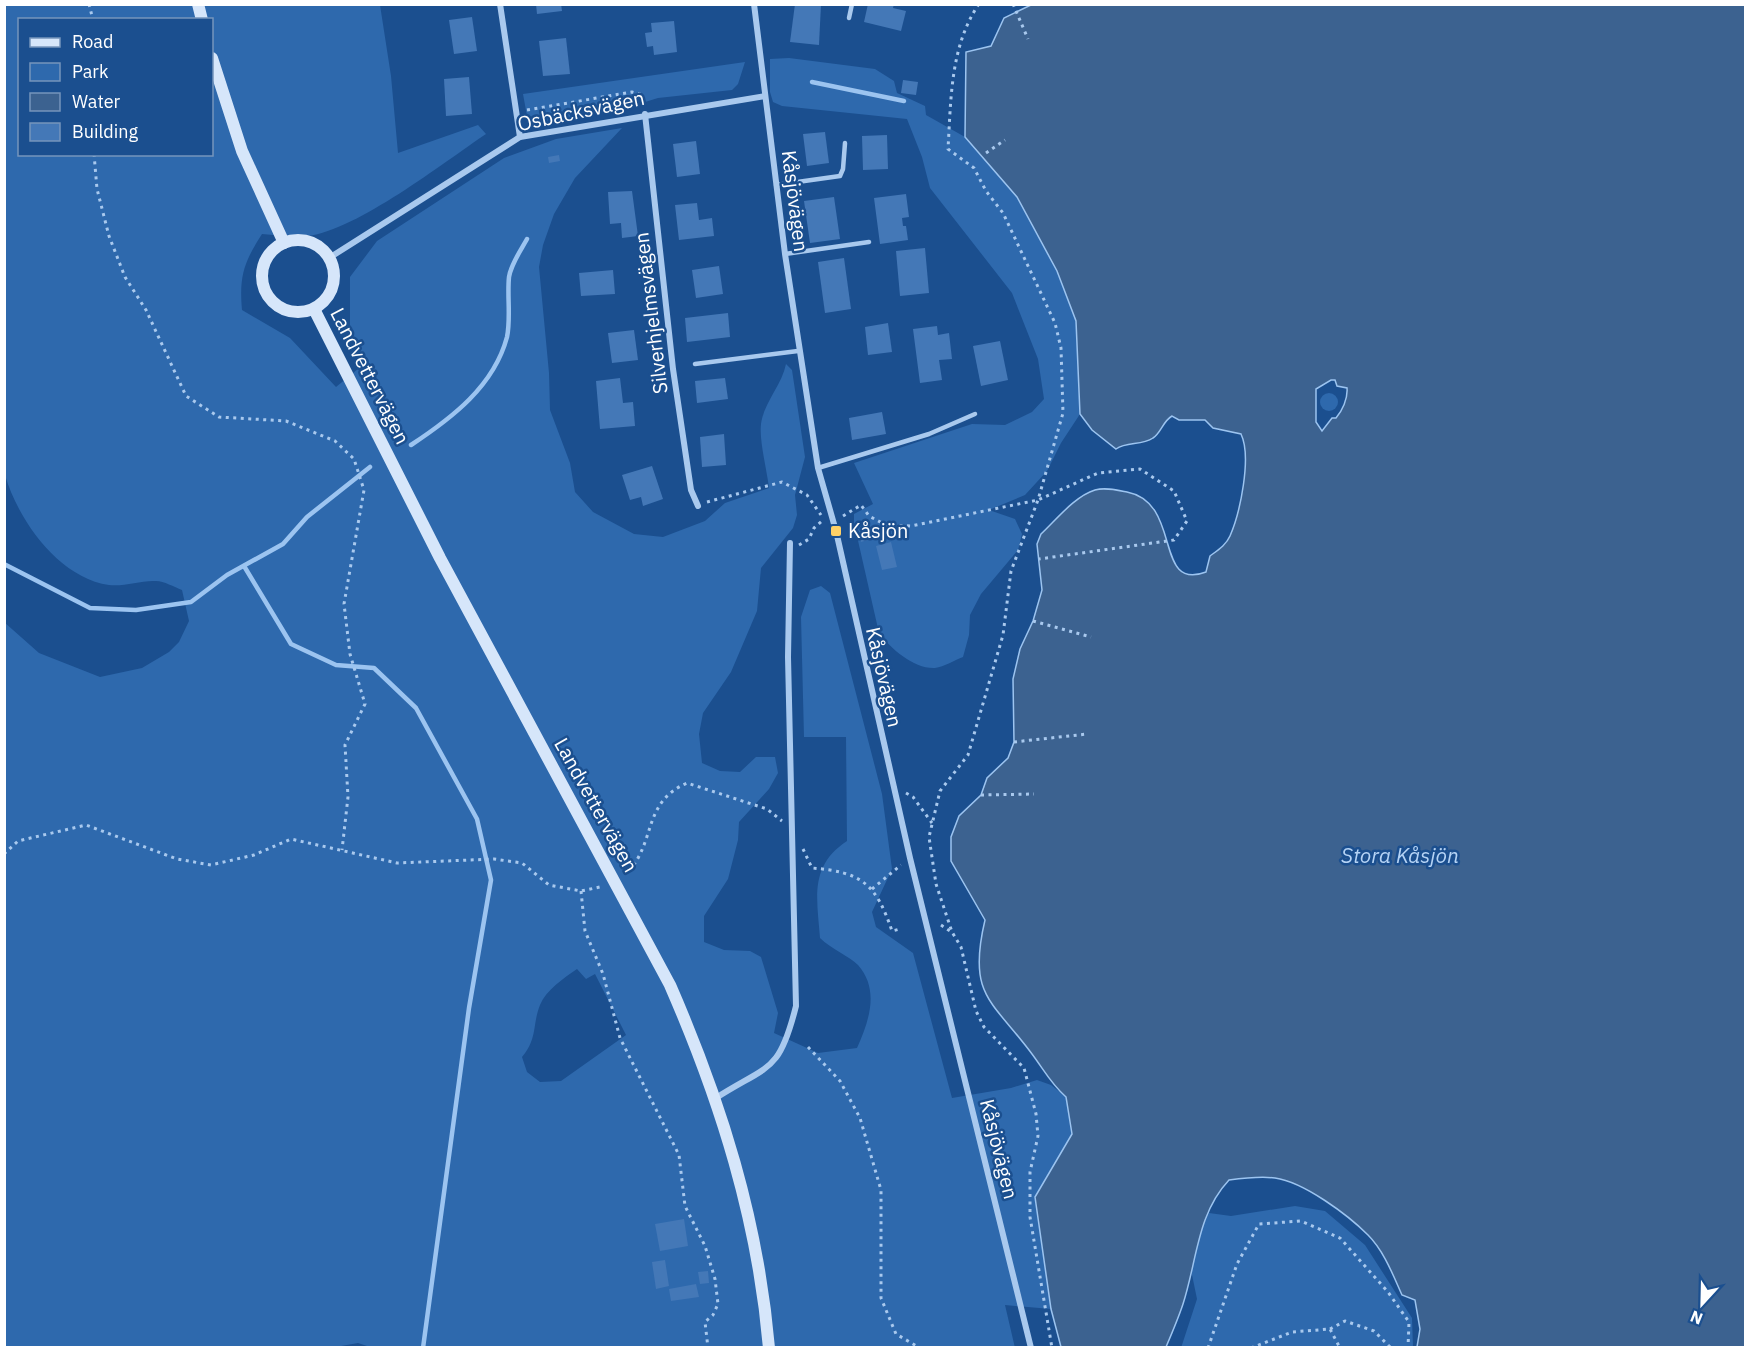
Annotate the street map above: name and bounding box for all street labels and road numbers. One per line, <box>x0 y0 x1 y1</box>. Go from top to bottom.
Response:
street label: Osbäcksvägen <box>515 84 647 137</box>
street label: Kåsjövägen <box>776 149 815 253</box>
street label: Silverhjelmsvägen <box>627 231 674 395</box>
street label: Landvettervägen <box>324 303 416 449</box>
street label: Kåsjövägen <box>860 624 909 730</box>
street label: Landvettervägen <box>548 733 645 877</box>
street label: Kåsjövägen <box>974 1096 1025 1202</box>

